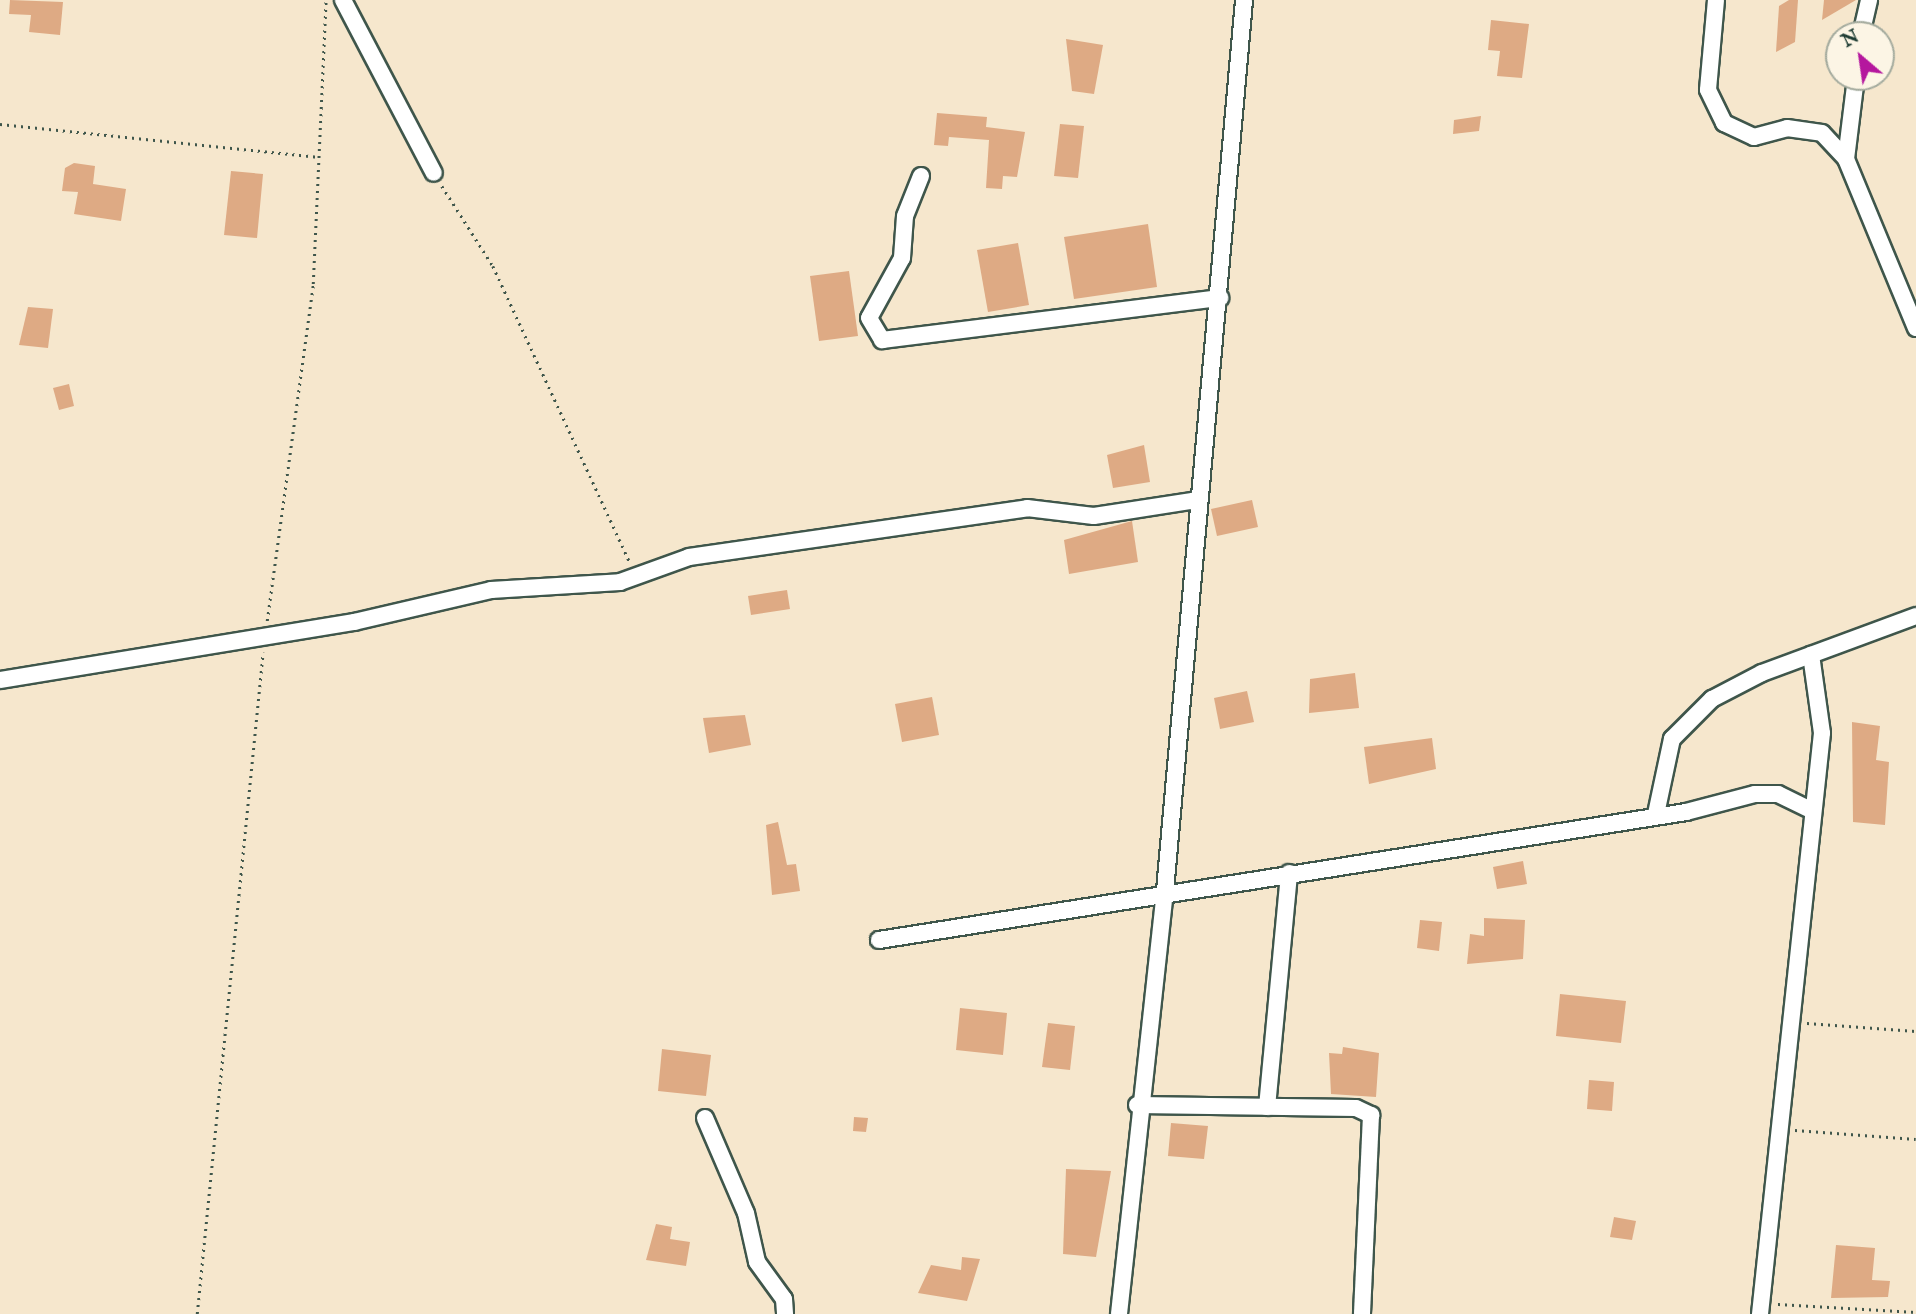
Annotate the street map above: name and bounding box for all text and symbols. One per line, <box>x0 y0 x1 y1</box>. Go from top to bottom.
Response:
north arrow <box>1825 21 1895 91</box>
text: N <box>1838 25 1864 54</box>

